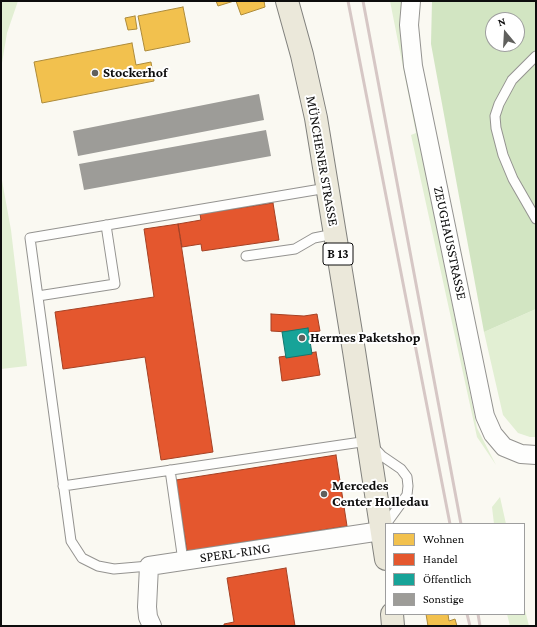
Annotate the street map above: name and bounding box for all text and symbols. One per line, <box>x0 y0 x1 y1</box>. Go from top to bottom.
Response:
north arrow <box>485 12 525 52</box>
text: N <box>496 15 507 28</box>
place label: Stockerhof <box>103 65 168 81</box>
marker: Stockerhof <box>90 68 100 78</box>
street label: MÜNCHENER STRASSE <box>302 94 342 228</box>
street label: ZEUGHAUSSTRASSE <box>430 185 470 301</box>
road number: B 13 <box>323 243 353 265</box>
place label: Hermes Paketshop <box>310 330 420 346</box>
marker: Hermes Paketshop <box>297 333 307 343</box>
place label: Mercedes Center Holledau <box>332 478 429 510</box>
marker: Mercedes Center Holledau <box>319 489 329 499</box>
legend <box>385 523 525 615</box>
text: Wohnen <box>423 532 464 546</box>
street label: SPERL-RING <box>199 540 271 566</box>
text: Handel <box>423 552 458 566</box>
text: Öffentlich <box>423 572 471 586</box>
text: Sonstige <box>423 592 464 606</box>

